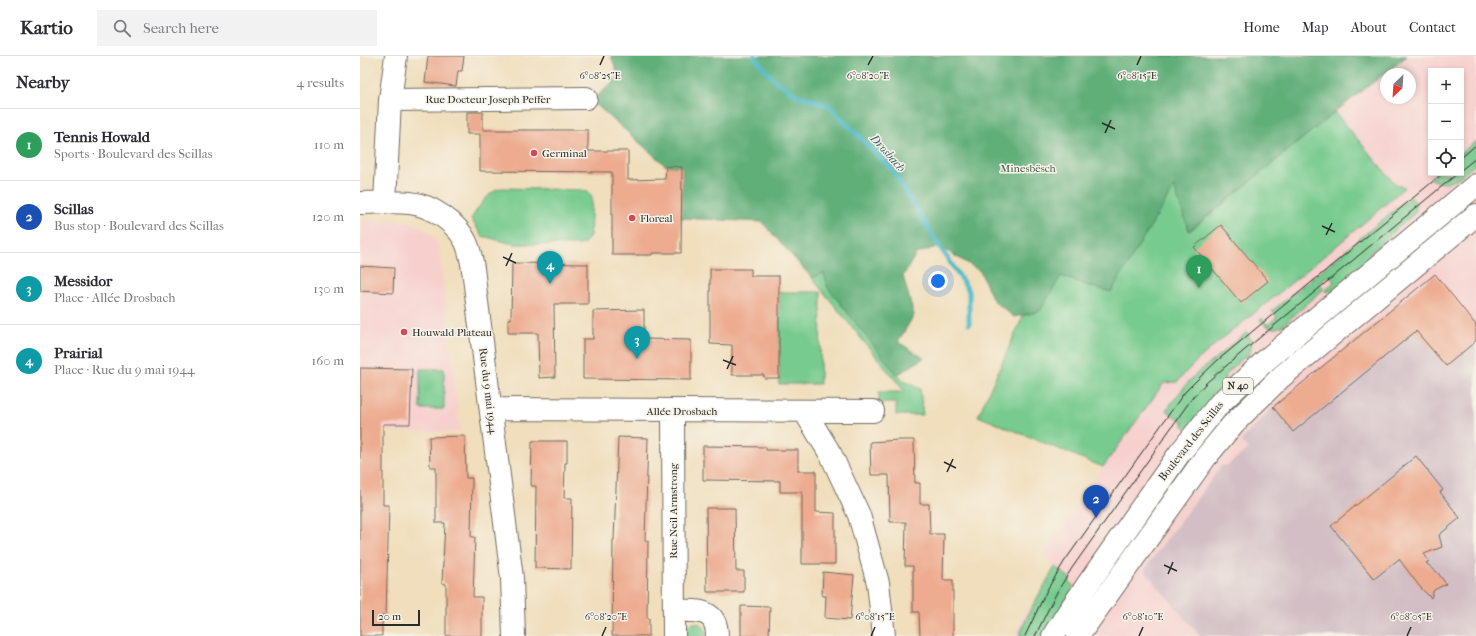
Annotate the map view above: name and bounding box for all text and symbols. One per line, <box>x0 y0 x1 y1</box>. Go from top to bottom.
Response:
search box <box>97 10 377 46</box>
text: Kartio <box>20 17 73 39</box>
icon: search <box>111 17 133 39</box>
text: Search here <box>143 19 219 37</box>
text: Home <box>1243 19 1280 36</box>
text: Map <box>1302 19 1329 36</box>
text: About <box>1351 19 1387 36</box>
text: Contact <box>1409 19 1456 36</box>
north arrow <box>1380 68 1416 104</box>
map controls <box>1428 68 1464 176</box>
button: + <box>1428 68 1464 104</box>
text: 6°08'25"E <box>579 70 621 82</box>
text: 6°08'20"E <box>847 70 889 82</box>
text: 6°08'15"E <box>1117 70 1157 82</box>
text: Nearby <box>16 72 70 92</box>
text: 4 results <box>297 75 344 90</box>
street label: Rue Docteur Joseph Peffer <box>425 93 551 106</box>
button: − <box>1428 104 1464 140</box>
text: Tennis Howald <box>54 128 150 146</box>
water label: Drosbach <box>867 131 908 175</box>
text: 1 <box>27 137 31 152</box>
text: 110 m <box>314 137 344 152</box>
button: locate <box>1428 140 1464 176</box>
text: Sports · Boulevard des Scillas <box>54 146 213 161</box>
place label: Germinal <box>542 147 587 160</box>
marker: Germinal <box>529 148 539 158</box>
park label: Minesbësch <box>1000 162 1057 175</box>
text: Scillas <box>54 200 94 218</box>
text: 2 <box>26 209 32 224</box>
text: 120 m <box>312 209 344 224</box>
place label: Floreal <box>640 212 673 225</box>
marker: Floreal <box>627 213 637 223</box>
text: Bus stop · Boulevard des Scillas <box>54 218 224 233</box>
pin: 4 <box>537 251 563 284</box>
pin: 1 <box>1186 255 1212 288</box>
your location <box>928 271 948 291</box>
text: Messidor <box>54 272 112 290</box>
text: 3 <box>26 281 32 296</box>
text: 130 m <box>313 281 344 296</box>
text: Place · Allée Drosbach <box>54 290 176 305</box>
place label: Houwald Plateau <box>412 326 493 339</box>
pin: 3 <box>624 326 650 359</box>
marker: Houwald Plateau <box>399 327 409 337</box>
text: Prairial <box>54 344 103 362</box>
street label: Rue du 9 mai 1944 <box>476 347 500 435</box>
text: 4 <box>25 353 33 368</box>
text: 160 m <box>312 353 344 368</box>
text: Place · Rue du 9 mai 1944 <box>54 362 195 377</box>
road number: N 40 <box>1223 378 1253 394</box>
street label: Boulevard des Scillas <box>1156 399 1226 483</box>
street label: Allée Drosbach <box>646 405 718 418</box>
street label: Rue Neil Armstrong <box>667 463 680 559</box>
pin: 2 <box>1083 485 1109 518</box>
scale bar <box>372 608 420 627</box>
text: 20 m <box>378 610 401 623</box>
text: 6°08'20"E <box>585 611 627 623</box>
text: 6°08'15"E <box>855 611 895 623</box>
text: 6°08'10"E <box>1123 611 1163 623</box>
text: 6°08'05"E <box>1390 611 1432 623</box>

